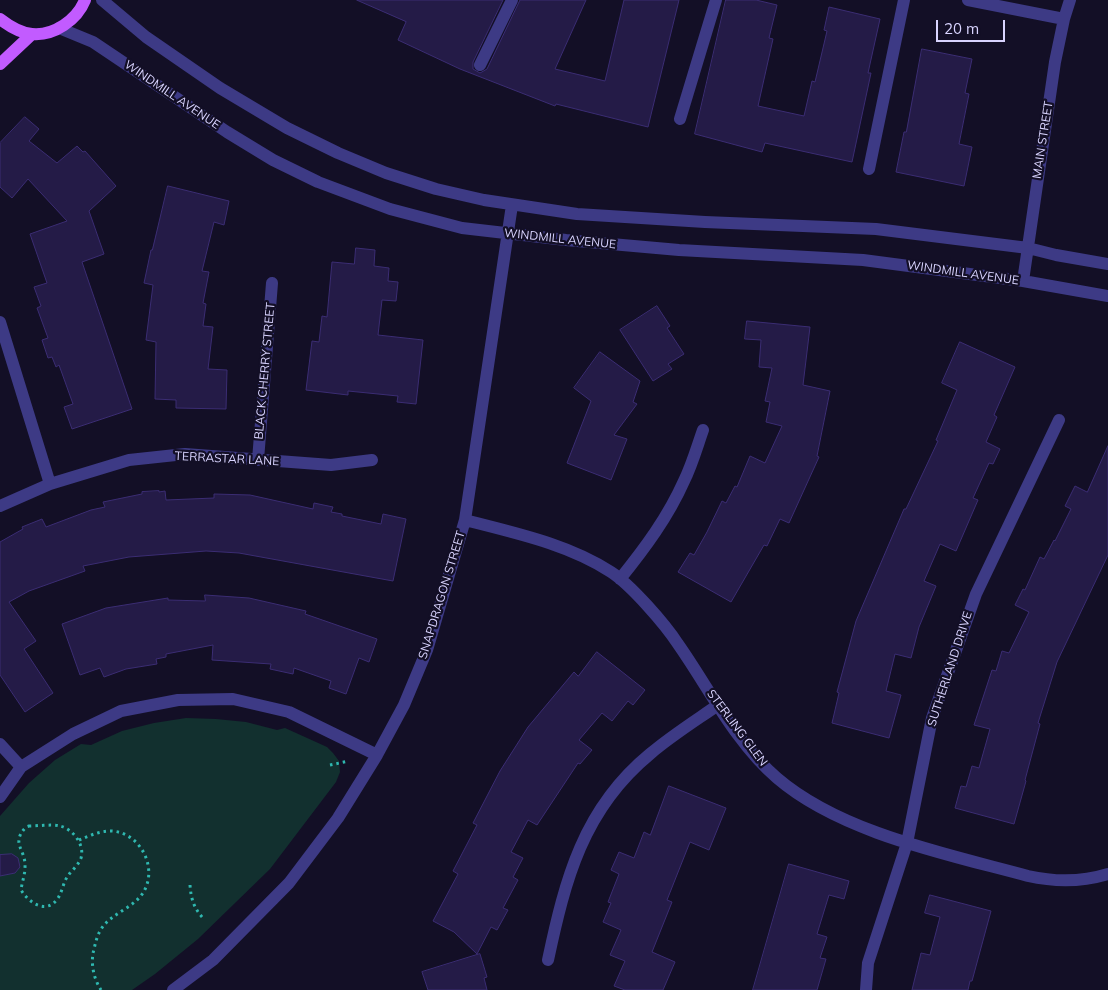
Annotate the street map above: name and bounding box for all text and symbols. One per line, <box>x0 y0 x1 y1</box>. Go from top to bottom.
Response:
scale bar <box>938 10 1007 42</box>
text: 20 m <box>944 19 979 38</box>
street label: WINDMILL AVENUE <box>121 58 223 132</box>
street label: MAIN STREET <box>1030 100 1056 180</box>
street label: WINDMILL AVENUE <box>503 226 617 252</box>
street label: WINDMILL AVENUE <box>906 258 1020 288</box>
street label: BLACK CHERRY STREET <box>252 302 278 440</box>
street label: TERRASTAR LANE <box>174 449 280 469</box>
street label: SNAPDRAGON STREET <box>416 529 468 661</box>
street label: SUTHERLAND DRIVE <box>925 610 975 728</box>
street label: STERLING GLEN <box>704 687 770 769</box>

